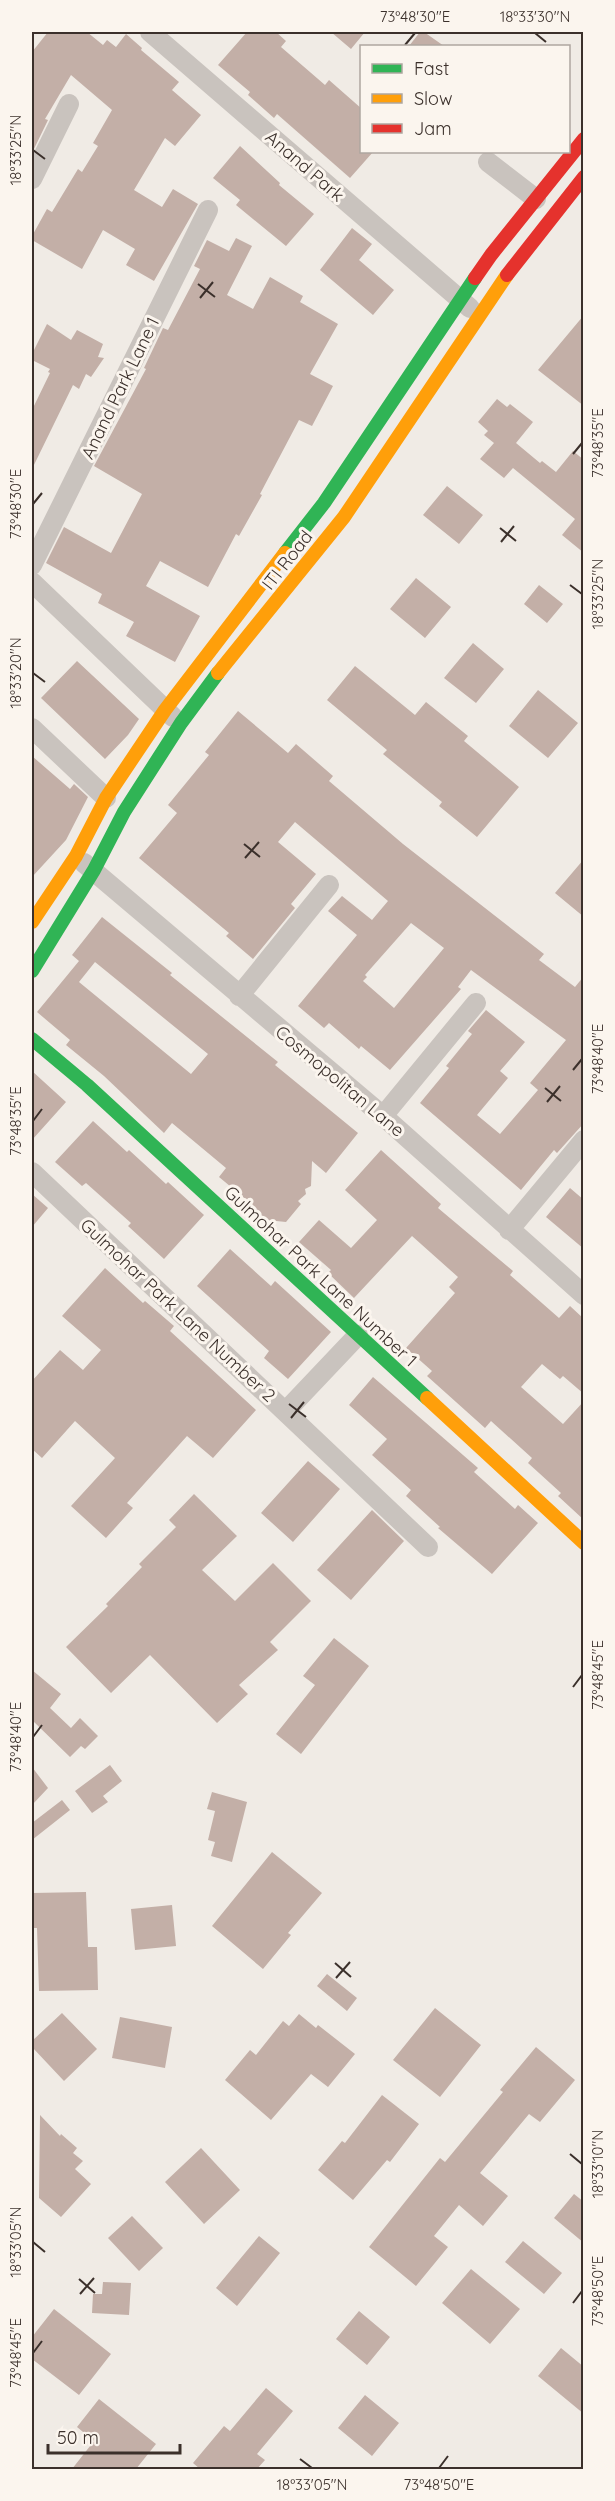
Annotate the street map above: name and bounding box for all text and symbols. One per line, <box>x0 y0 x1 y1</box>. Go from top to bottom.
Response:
text: 73°48'30"E <box>380 7 450 26</box>
text: 18°33'30"N <box>500 7 570 26</box>
legend <box>360 45 570 153</box>
text: Fast <box>414 57 449 80</box>
text: Slow <box>414 87 452 110</box>
text: 18°33'25"N <box>6 115 25 185</box>
text: Jam <box>414 117 452 140</box>
street label: Anand Park <box>261 125 349 207</box>
street label: Anand Park Lane 1 <box>76 313 164 463</box>
text: 73°48'35"E <box>588 408 607 478</box>
text: 73°48'30"E <box>6 469 25 539</box>
street label: ITI Road <box>257 526 317 594</box>
text: 18°33'25"N <box>588 559 607 629</box>
text: 18°33'20"N <box>6 637 25 709</box>
street label: Cosmopolitan Lane <box>271 1020 409 1142</box>
text: 73°48'40"E <box>588 1024 607 1094</box>
text: 73°48'35"E <box>6 1086 25 1156</box>
street label: Gulmohar Park Lane Number 1 <box>220 1180 422 1372</box>
street label: Gulmohar Park Lane Number 2 <box>76 1213 280 1407</box>
text: 73°48'45"E <box>588 1640 607 1710</box>
text: 73°48'40"E <box>6 1702 25 1772</box>
text: 18°33'10"N <box>588 2130 607 2198</box>
text: 18°33'05"N <box>6 2206 25 2278</box>
text: 73°48'50"E <box>588 2256 607 2326</box>
text: 73°48'45"E <box>6 2318 25 2388</box>
scale bar <box>48 2417 180 2455</box>
text: 50 m <box>57 2426 99 2449</box>
text: 18°33'05"N <box>276 2475 348 2494</box>
text: 73°48'50"E <box>404 2475 474 2494</box>

